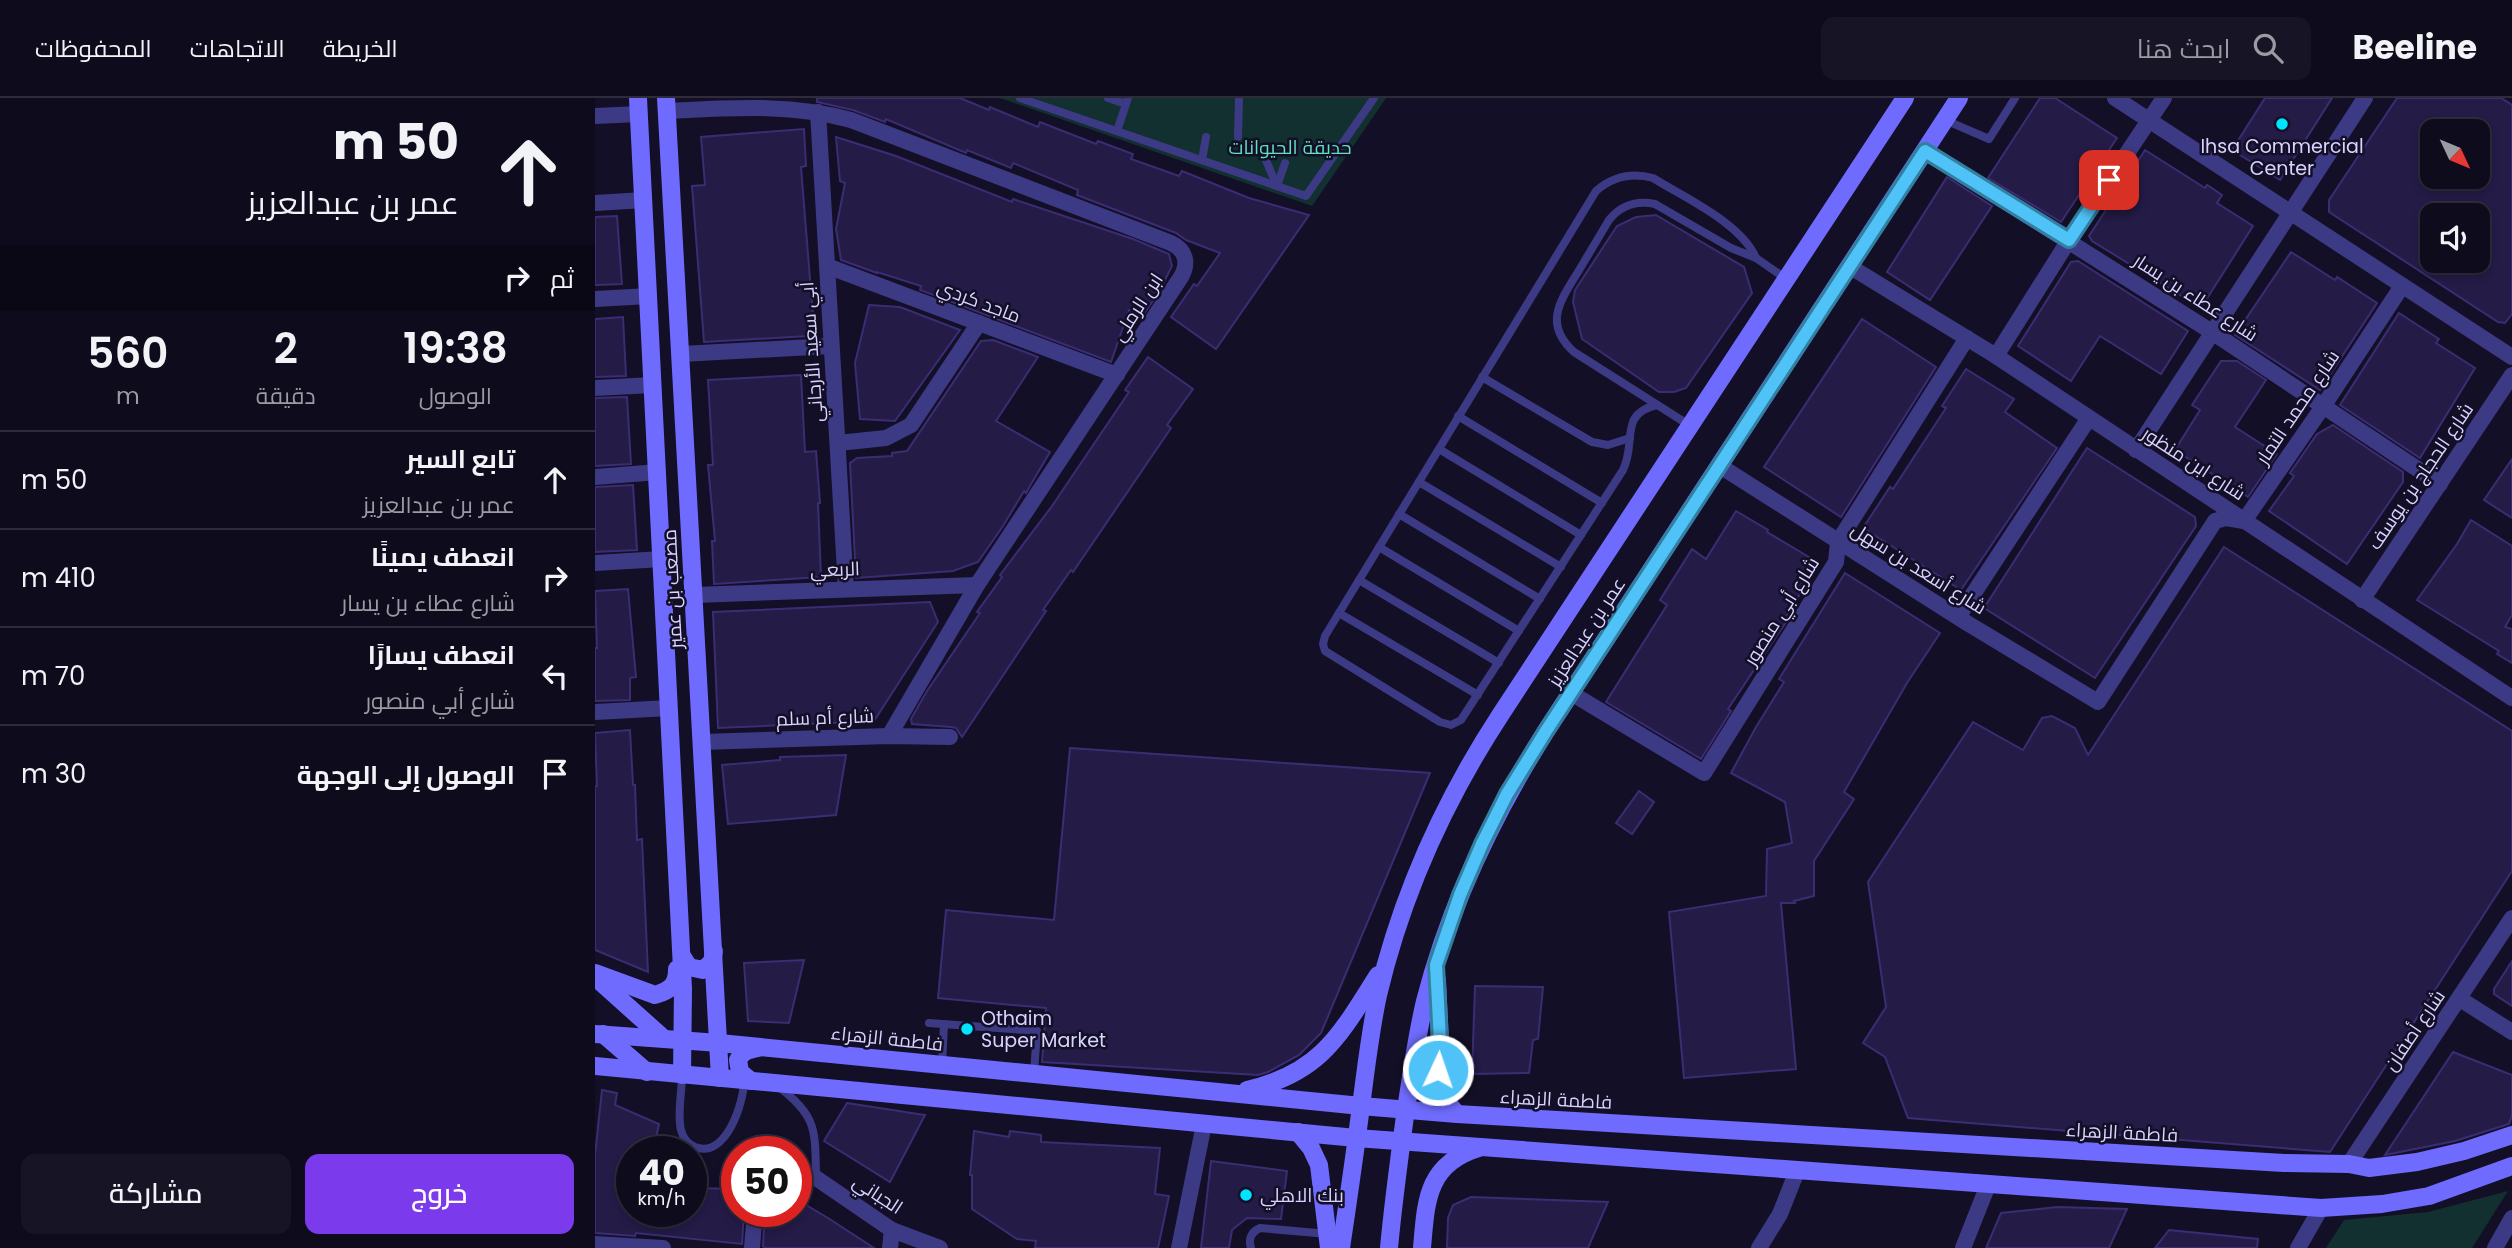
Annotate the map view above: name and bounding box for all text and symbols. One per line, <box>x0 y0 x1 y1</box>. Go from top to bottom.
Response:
search box <box>1821 17 2311 80</box>
text: Beeline <box>2353 24 2477 71</box>
icon: search <box>2249 29 2287 67</box>
text: ابحث هنا <box>2137 31 2231 67</box>
text: المحفوظات <box>35 32 152 65</box>
text: الاتجاهات <box>190 32 285 65</box>
text: الخريطة <box>323 32 398 65</box>
text: 50 m <box>333 108 459 176</box>
marker: Ihsa Commercial Center <box>2274 116 2290 132</box>
north arrow <box>2420 119 2490 189</box>
map controls <box>2420 119 2490 273</box>
icon: ahead <box>483 126 574 217</box>
place label: Ihsa Commercial Center <box>2200 133 2364 182</box>
park label: حديقة الحيوانات <box>1228 134 1352 161</box>
pin <box>2079 150 2139 210</box>
icon: arrive <box>2090 161 2128 199</box>
text: عمر بن عبدالعزيز <box>247 180 459 225</box>
button: sound <box>2420 203 2490 273</box>
street label: شارع عطاء بن يسار <box>2127 246 2263 348</box>
icon: right <box>498 259 536 297</box>
text: ثم <box>550 261 574 297</box>
street label: ابن الرملي <box>1105 268 1170 347</box>
street label: ماجد كردي <box>933 273 1024 331</box>
street label: أبي سعيد الأرجاني <box>793 281 831 423</box>
text: 2 <box>274 319 298 378</box>
text: 19:38 <box>403 319 508 378</box>
text: 560 <box>87 324 168 383</box>
street label: شارع محمد التمار <box>2248 345 2346 471</box>
text: m <box>116 380 140 412</box>
text: دقيقة <box>256 380 316 412</box>
text: الوصول <box>419 380 492 412</box>
street label: شارع الحجاج بن يوسف <box>2361 397 2480 555</box>
street label: شارع ابن منظور <box>2136 419 2251 507</box>
text: تابع السير <box>406 441 515 477</box>
icon: ahead <box>536 461 574 499</box>
text: 50 m <box>21 462 87 498</box>
text: عمر بن عبدالعزيز <box>363 489 515 521</box>
street label: شارع أسعد بن سهل <box>1846 516 1992 621</box>
street label: مصعب بن عمير <box>656 528 689 651</box>
text: انعطف يمينًا <box>371 539 515 575</box>
street label: شارع أبي منصور <box>1737 552 1827 672</box>
street label: الربعي <box>810 555 861 585</box>
icon: right <box>536 559 574 597</box>
text: 410 m <box>21 560 96 596</box>
street label: عمر بن عبدالعزيز <box>1540 572 1632 693</box>
text: شارع عطاء بن يسار <box>341 587 515 619</box>
text: انعطف يسارًا <box>368 637 515 673</box>
icon: left <box>536 657 574 695</box>
text: 70 m <box>21 658 85 694</box>
text: شارع أبي منصور <box>365 685 515 717</box>
street label: شارع أم سلم <box>776 702 874 733</box>
icon: arrive <box>536 755 574 793</box>
text: 30 m <box>21 756 86 792</box>
text: الوصول إلى الوجهة <box>297 757 515 793</box>
street label: شارع أصفان <box>2377 984 2452 1076</box>
place label: Othaim Super Market <box>981 1005 1106 1054</box>
street label: فاطمة الزهراء <box>830 1019 944 1058</box>
marker: Othaim Super Market <box>959 1021 975 1037</box>
position arrow <box>1401 1033 1475 1107</box>
street label: فاطمة الزهراء <box>1499 1083 1613 1116</box>
street label: فاطمة الزهراء <box>2065 1116 2179 1149</box>
speed limit sign: 50 <box>721 1136 812 1227</box>
text: 40 <box>638 1148 685 1197</box>
button: مشاركة <box>21 1154 291 1234</box>
button: خروج <box>305 1154 574 1234</box>
street label: الجباني <box>847 1168 908 1222</box>
place label: بنك الاهلي <box>1260 1182 1344 1210</box>
text: km/h <box>638 1186 685 1211</box>
marker: بنك الاهلي <box>1238 1187 1254 1203</box>

